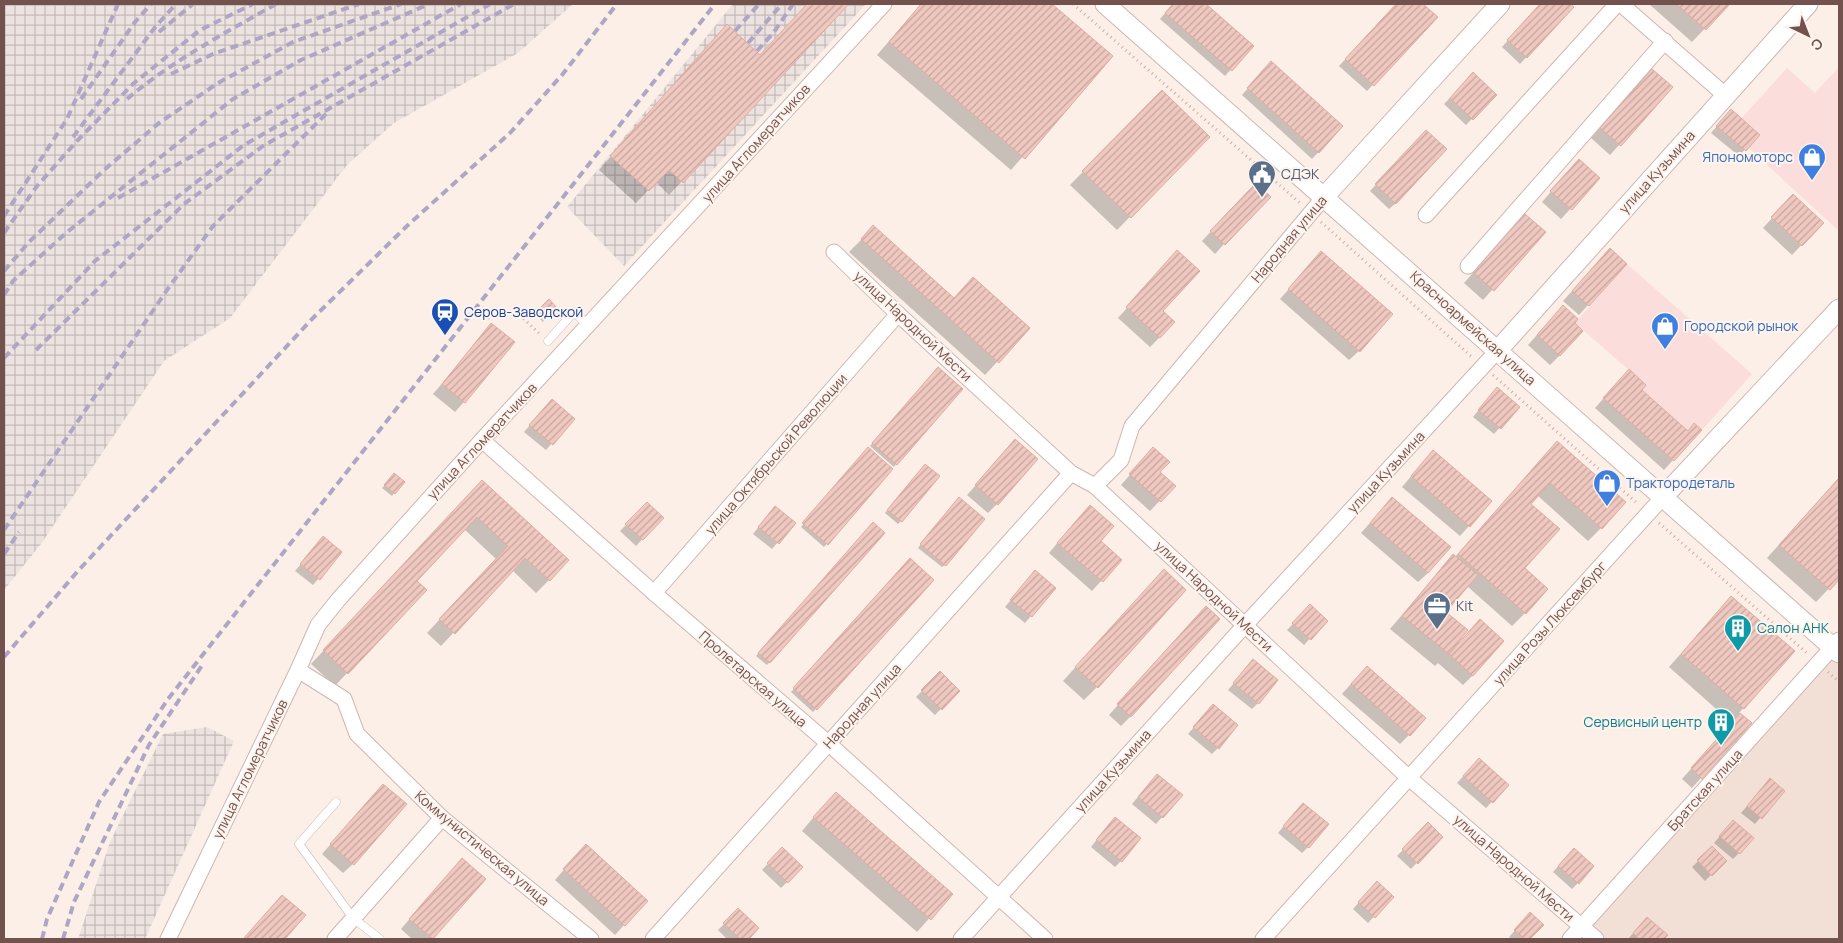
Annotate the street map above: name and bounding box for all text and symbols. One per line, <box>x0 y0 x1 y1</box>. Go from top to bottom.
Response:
north arrow <box>1783 10 1833 60</box>
text: С <box>1807 34 1827 55</box>
street label: улица Агломератчиков <box>697 79 814 206</box>
street label: улица Кузьмина <box>1614 126 1699 217</box>
shop icon: Япономоторс <box>1797 142 1827 181</box>
place label: Япономоторс <box>1702 147 1793 166</box>
public building icon: СДЭК <box>1247 159 1277 198</box>
place label: СДЭК <box>1281 164 1320 183</box>
street label: Народная улица <box>1246 191 1331 286</box>
street label: улица Народной Мести <box>850 266 976 385</box>
street label: Красноармейская улица <box>1406 266 1540 389</box>
station icon: Серов-Заводской <box>430 297 460 336</box>
place label: Серов-Заводской <box>464 302 583 321</box>
shop icon: Городской рынок <box>1650 311 1680 350</box>
place label: Городской рынок <box>1684 316 1799 335</box>
street label: улица Октябрьской Революции <box>700 369 851 538</box>
street label: улица Агломератчиков <box>422 378 541 503</box>
street label: улица Кузьмина <box>1343 427 1429 517</box>
shop icon: Трактородеталь <box>1592 468 1622 507</box>
place label: Трактородеталь <box>1626 473 1735 492</box>
street label: улица Народной Мести <box>1151 536 1277 655</box>
street label: улица Розы Люксембург <box>1489 556 1611 689</box>
office icon: Kit <box>1422 591 1452 630</box>
place label: Kit <box>1456 596 1474 615</box>
building icon: Салон АНК <box>1723 613 1753 652</box>
place label: Салон АНК <box>1757 618 1830 637</box>
street label: Пролетарская улица <box>695 626 812 731</box>
street label: Народная улица <box>818 659 905 752</box>
street label: улица Агломератчиков <box>207 695 292 842</box>
building icon: Сервисный центр <box>1706 707 1736 746</box>
place label: Сервисный центр <box>1583 712 1702 731</box>
street label: улица Кузьмина <box>1070 725 1155 816</box>
street label: Братская улица <box>1663 745 1746 835</box>
street label: Коммунистическая улица <box>411 786 554 910</box>
street label: улица Народной Мести <box>1450 810 1579 925</box>

